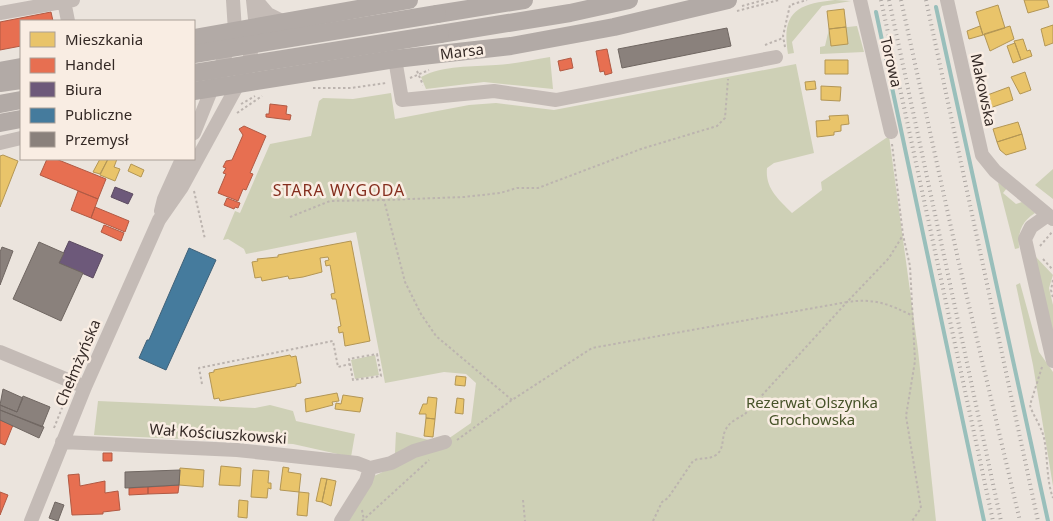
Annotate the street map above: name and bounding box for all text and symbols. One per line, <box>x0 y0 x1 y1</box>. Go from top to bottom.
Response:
legend <box>20 20 195 160</box>
text: Mieszkania <box>65 29 143 49</box>
street label: Torowa <box>876 35 907 89</box>
street label: Marsa <box>439 38 485 64</box>
street label: Makowska <box>966 51 1001 128</box>
text: Handel <box>65 54 115 74</box>
text: Biura <box>65 79 102 99</box>
text: Publiczne <box>65 104 132 124</box>
text: Przemysł <box>65 129 129 149</box>
district label: STARA WYGODA <box>273 179 405 201</box>
street label: Chełmżyńska <box>50 316 104 409</box>
park label: Rezerwat Olszynka Grochowska <box>746 392 878 429</box>
street label: Wał Kościuszkowski <box>149 418 287 448</box>

